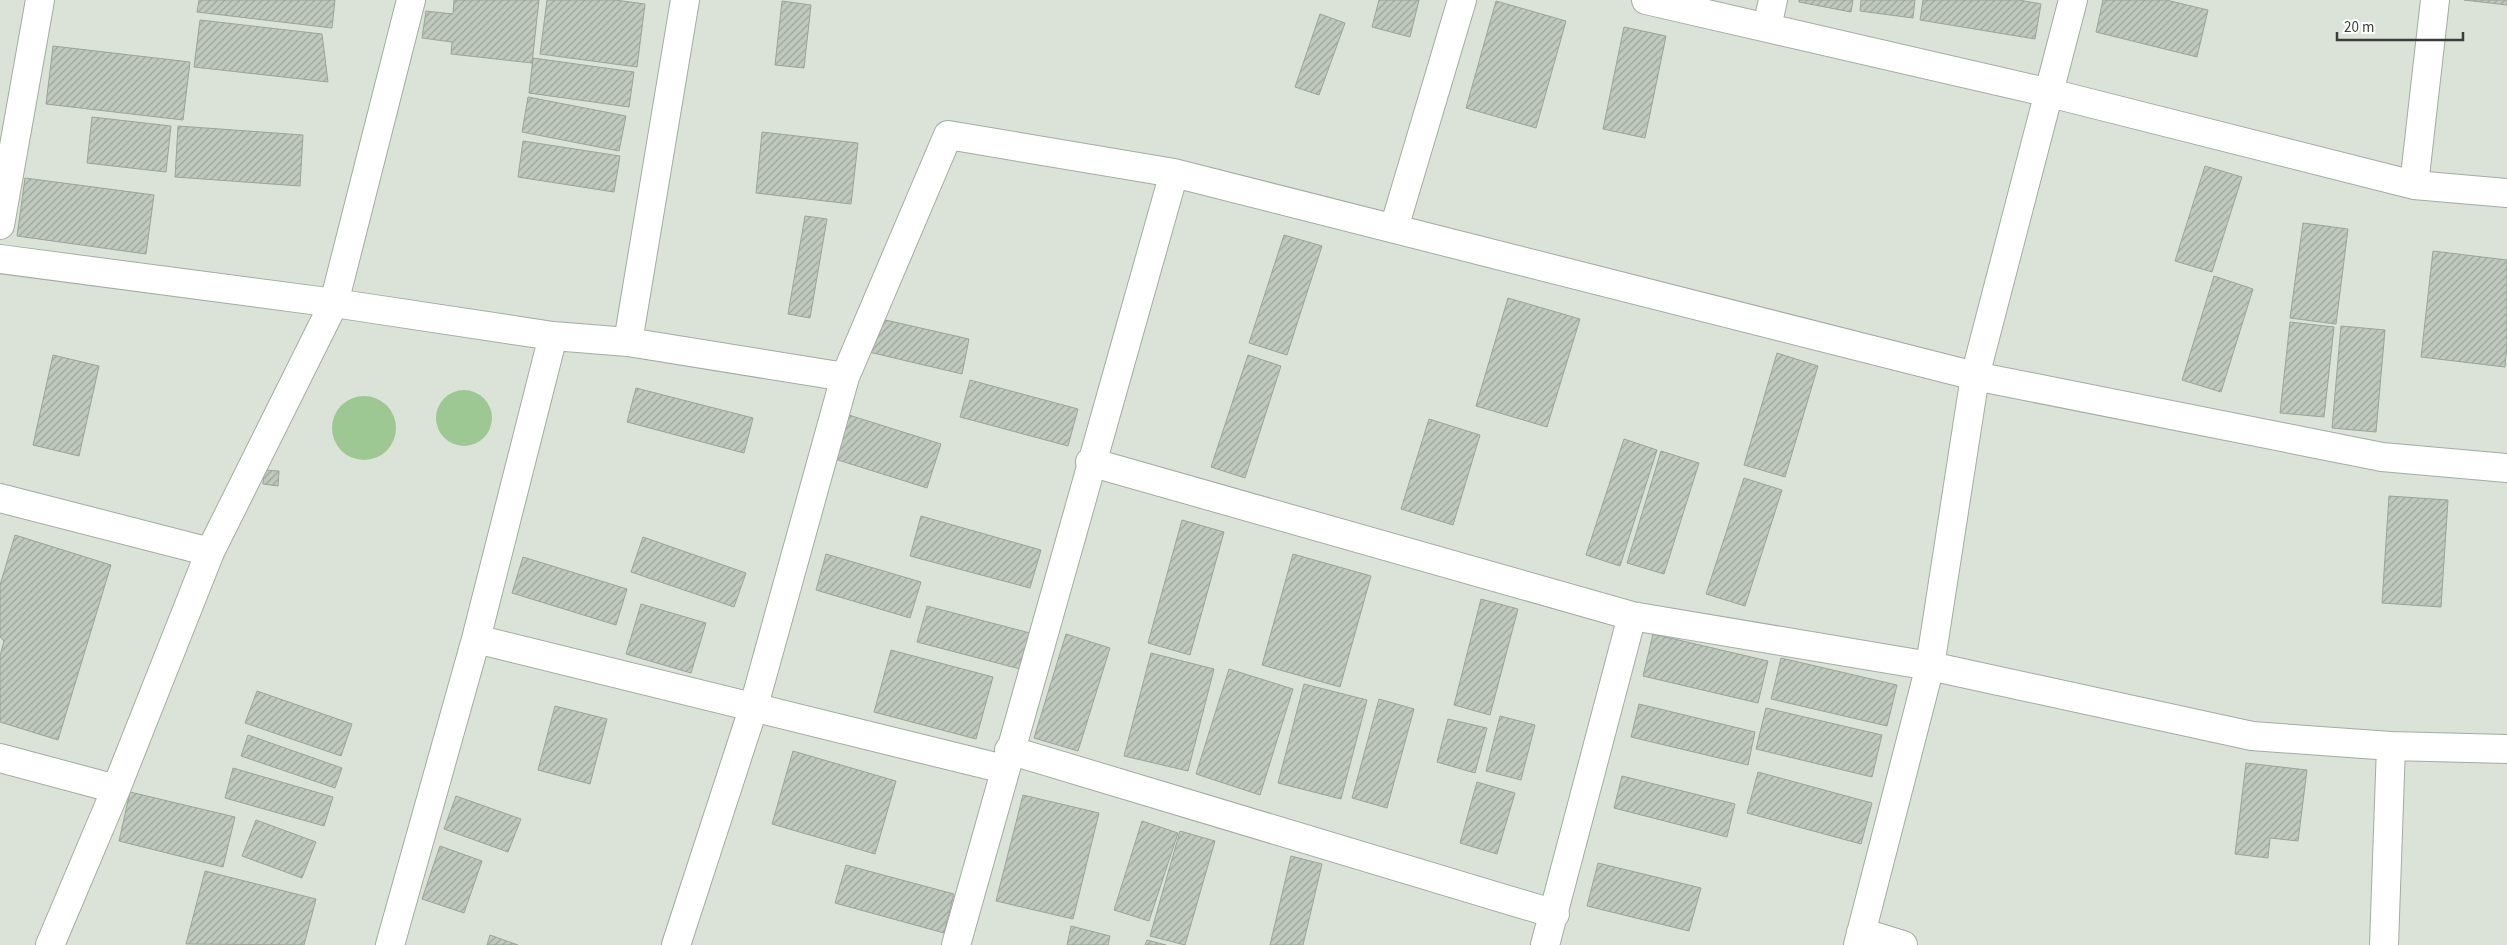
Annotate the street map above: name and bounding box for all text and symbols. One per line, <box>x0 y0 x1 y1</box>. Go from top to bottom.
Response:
scale bar <box>2337 10 2463 42</box>
text: 20 m <box>2344 17 2374 38</box>

